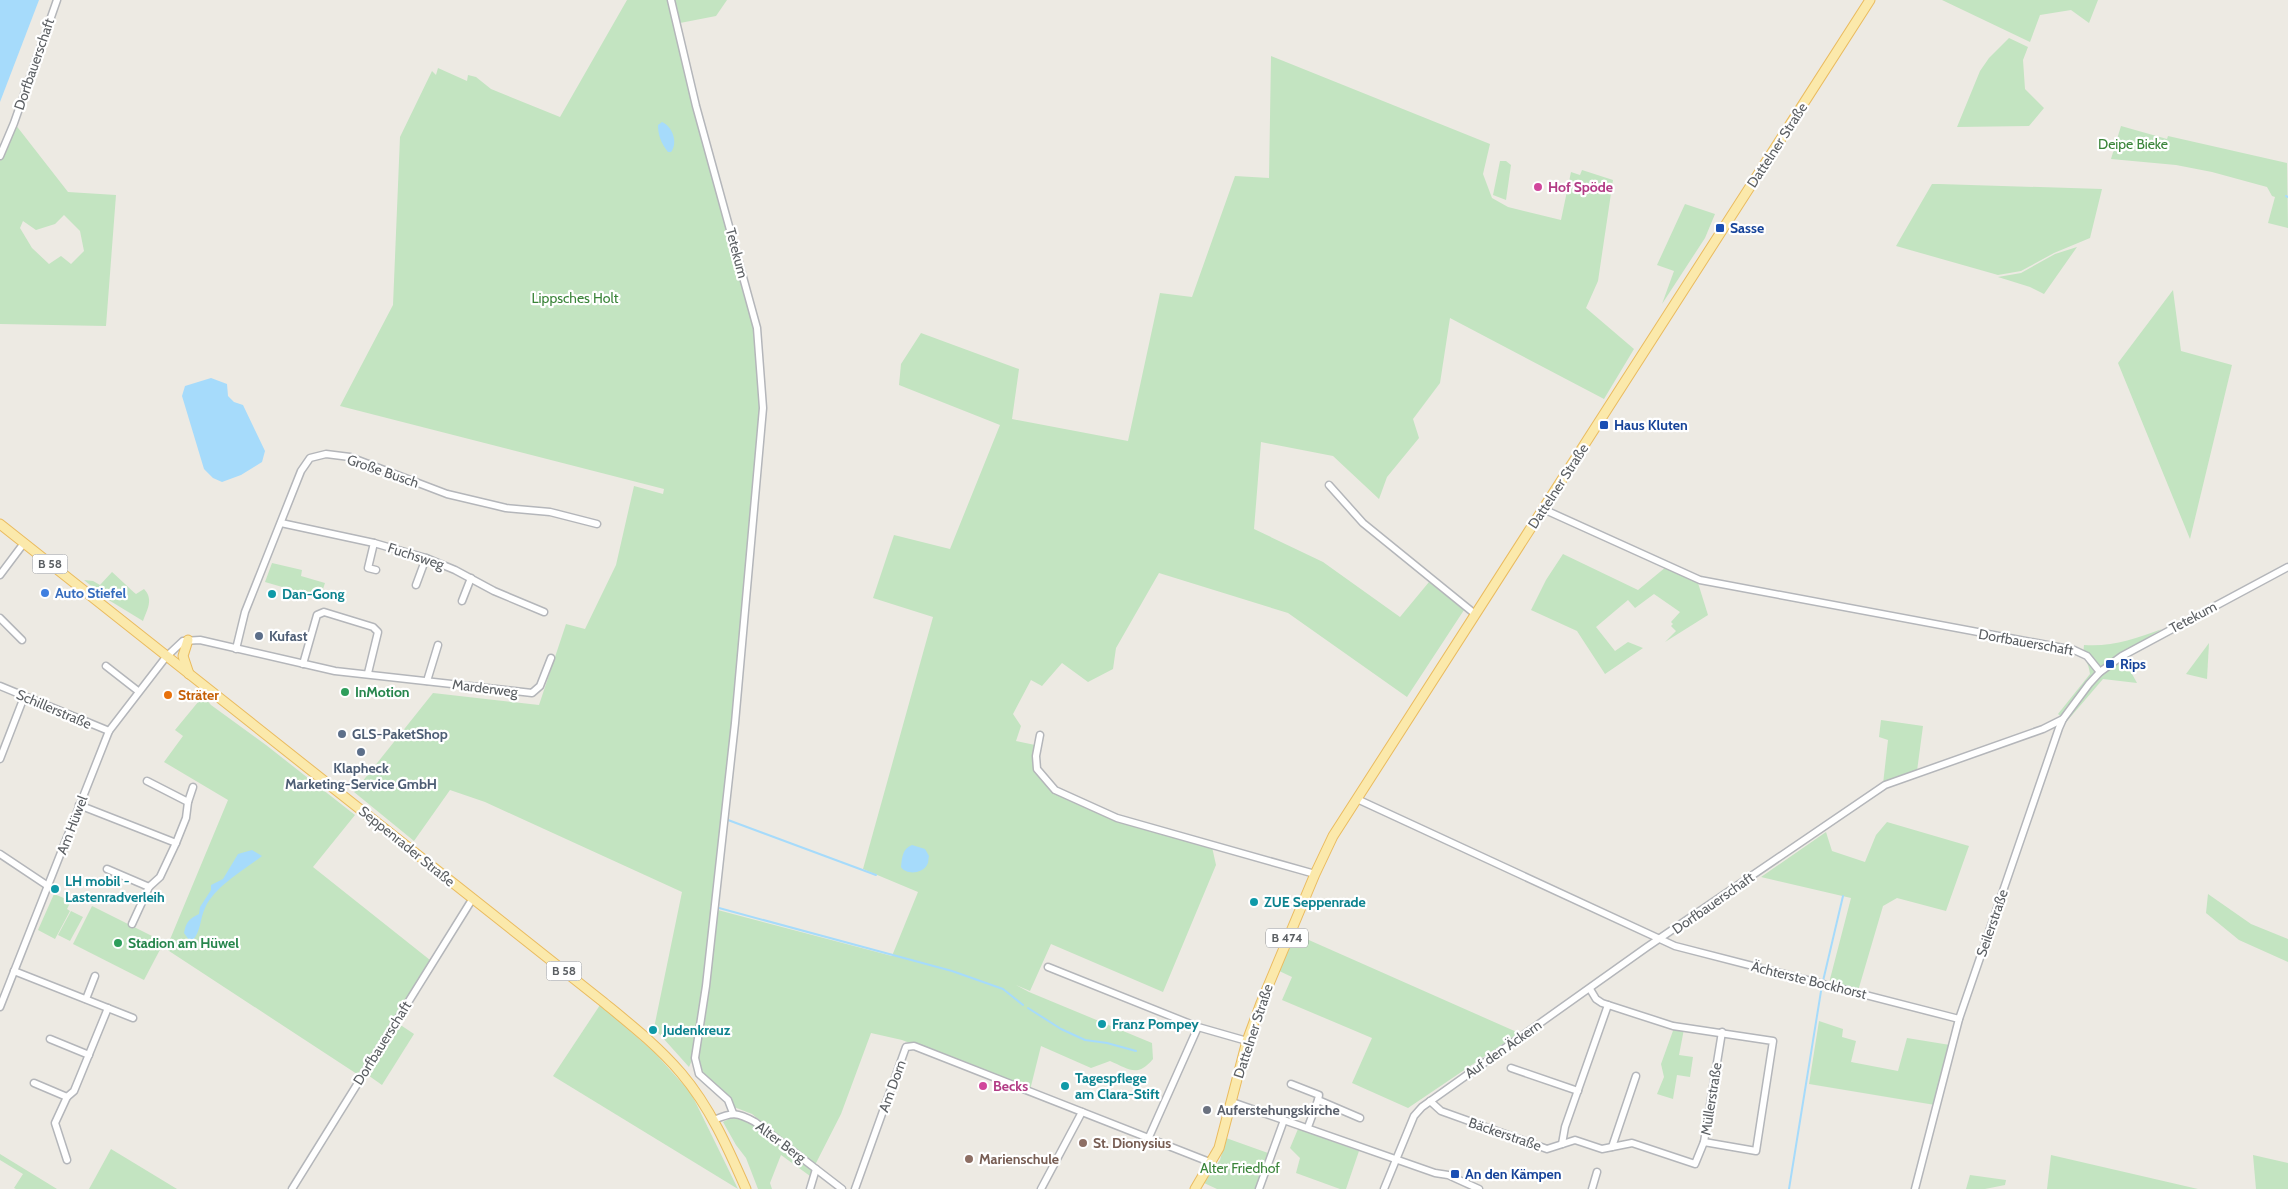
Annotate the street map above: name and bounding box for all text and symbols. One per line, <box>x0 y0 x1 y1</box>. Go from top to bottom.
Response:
street label: Dorfbauerschaft <box>10 15 58 112</box>
street label: Dattelner Straße <box>1743 99 1811 191</box>
park label: Deipe Bieke <box>2098 135 2168 153</box>
place label: Hof Spöde <box>1548 178 1613 196</box>
marker: Hof Spöde <box>1532 181 1544 193</box>
place label: Sasse <box>1730 219 1764 237</box>
marker: Sasse <box>1714 222 1726 234</box>
street label: Tetekum <box>722 226 752 280</box>
park label: Lippsches Holt <box>532 289 619 307</box>
place label: Haus Kluten <box>1614 416 1688 434</box>
marker: Haus Kluten <box>1598 419 1610 431</box>
street label: Dattelner Straße <box>1524 440 1592 532</box>
street label: Große Busch <box>345 450 421 492</box>
street label: Fuchsweg <box>386 538 447 574</box>
road number: B 58 <box>32 554 68 574</box>
place label: Auto Stiefel <box>55 584 126 602</box>
place label: Dan-Gong <box>282 585 344 603</box>
marker: Auto Stiefel <box>39 587 51 599</box>
marker: Dan-Gong <box>266 588 278 600</box>
street label: Tetekum <box>2166 597 2220 637</box>
street label: Dorfbauerschaft <box>1977 625 2075 659</box>
place label: Kufast <box>269 627 308 645</box>
marker: Kufast <box>253 630 265 642</box>
place label: Rips <box>2120 655 2146 673</box>
marker: Rips <box>2104 658 2116 670</box>
street label: Marderweg <box>451 675 520 701</box>
place label: InMotion <box>355 683 410 701</box>
street label: Schillerstraße <box>14 685 94 733</box>
place label: Sträter <box>178 686 219 704</box>
marker: InMotion <box>339 686 351 698</box>
marker: Sträter <box>162 689 174 701</box>
place label: GLS-PaketShop <box>352 725 448 743</box>
marker: GLS-PaketShop <box>336 728 348 740</box>
marker: Klapheck Marketing-Service GmbH <box>355 746 367 758</box>
place label: Klapheck Marketing-Service GmbH <box>285 759 437 793</box>
street label: Am Hüwel <box>53 792 92 857</box>
street label: Seppenrader Straße <box>355 802 459 890</box>
street label: Dorfbauerschaft <box>1669 868 1758 938</box>
place label: LH mobil - Lastenradverleih <box>65 872 165 906</box>
marker: LH mobil - Lastenradverleih <box>49 883 61 895</box>
street label: Seilerstraße <box>1972 887 2012 959</box>
place label: ZUE Seppenrade <box>1264 893 1366 911</box>
marker: ZUE Seppenrade <box>1248 896 1260 908</box>
road number: B 474 <box>1266 928 1308 948</box>
place label: Stadion am Hüwel <box>128 934 239 952</box>
marker: Stadion am Hüwel <box>112 937 124 949</box>
street label: Ächterste Bockhorst <box>1749 957 1869 1003</box>
road number: B 58 <box>546 961 582 980</box>
street label: Dattelner Straße <box>1229 982 1277 1080</box>
street label: Dorfbauerschaft <box>349 997 415 1088</box>
place label: Franz Pompey <box>1112 1015 1199 1033</box>
street label: Auf den Äckern <box>1461 1016 1545 1082</box>
marker: Franz Pompey <box>1096 1018 1108 1030</box>
place label: Judenkreuz <box>662 1021 731 1039</box>
marker: Judenkreuz <box>647 1024 659 1036</box>
street label: Am Dorn <box>874 1057 910 1115</box>
street label: Müllerstraße <box>1696 1061 1726 1137</box>
place label: Tagespflege am Clara-Stift <box>1075 1069 1160 1103</box>
place label: Becks <box>993 1077 1028 1095</box>
marker: Becks <box>977 1080 989 1092</box>
marker: Tagespflege am Clara-Stift <box>1059 1080 1071 1092</box>
place label: Auferstehungskirche <box>1217 1101 1340 1119</box>
marker: Auferstehungskirche <box>1201 1104 1213 1116</box>
street label: Bäckerstraße <box>1466 1113 1544 1155</box>
street label: Alter Berg <box>752 1117 810 1167</box>
place label: St. Dionysius <box>1093 1134 1171 1152</box>
marker: St. Dionysius <box>1077 1137 1089 1149</box>
place label: Marienschule <box>979 1150 1059 1168</box>
marker: Marienschule <box>963 1153 975 1165</box>
park label: Alter Friedhof <box>1200 1159 1280 1177</box>
place label: An den Kämpen <box>1465 1165 1562 1183</box>
marker: An den Kämpen <box>1449 1168 1461 1180</box>

